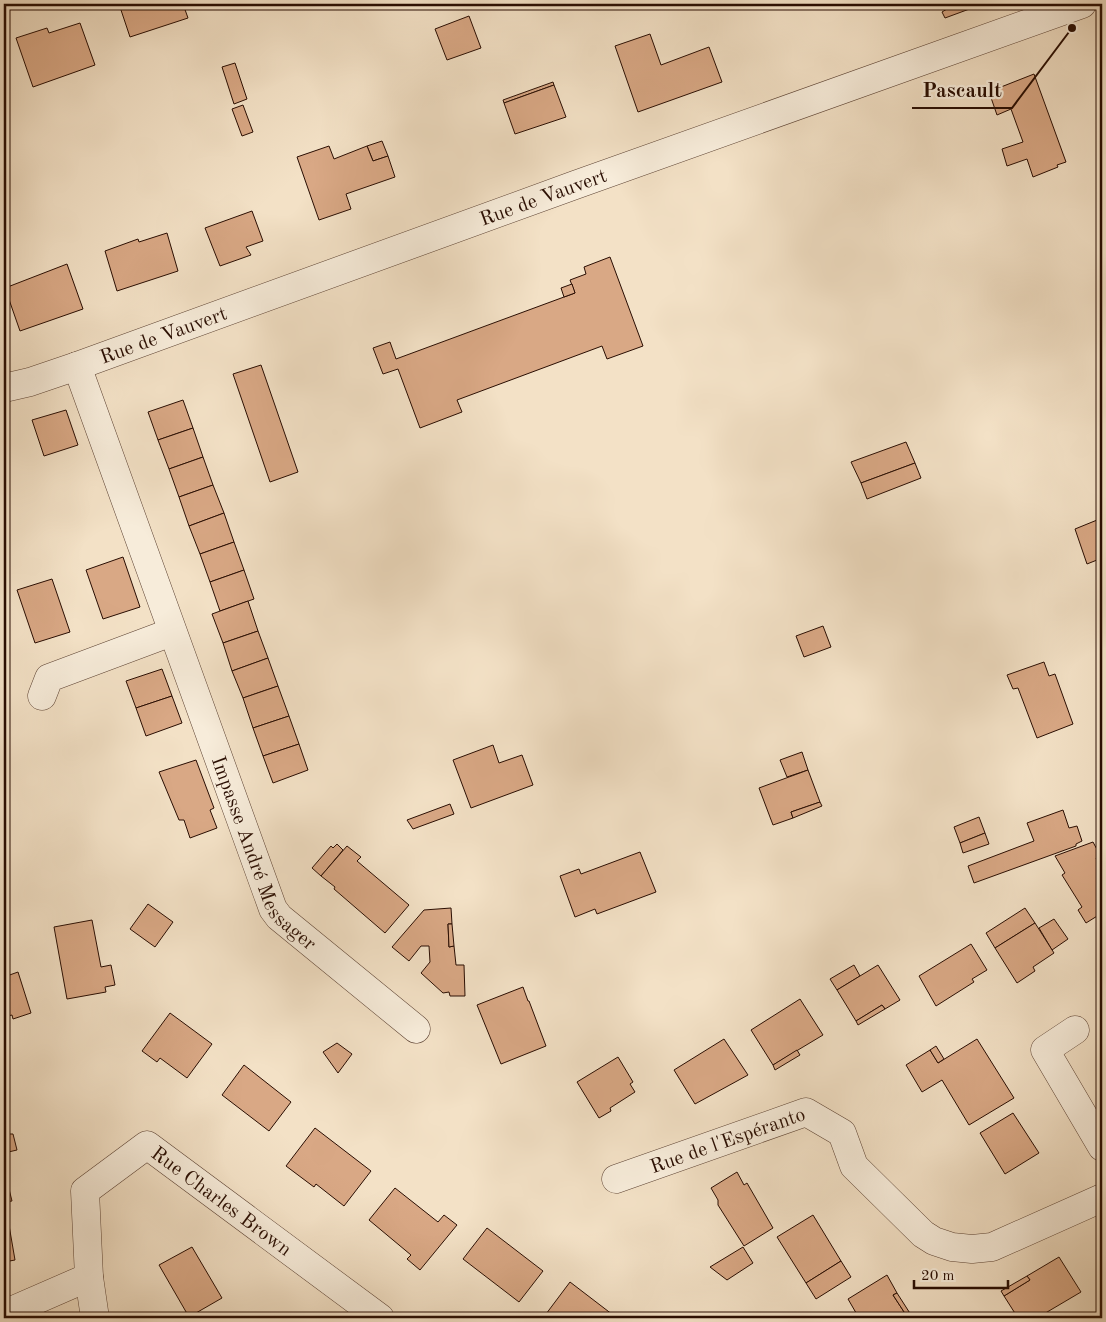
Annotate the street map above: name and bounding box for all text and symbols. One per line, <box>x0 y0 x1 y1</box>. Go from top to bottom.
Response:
callout: Pascault <box>912 72 1012 108</box>
text: Pascault <box>922 81 1002 102</box>
street label: Rue de Vauvert <box>477 167 610 231</box>
street label: Rue de Vauvert <box>98 304 230 369</box>
street label: Impasse André Messager <box>207 754 319 955</box>
street label: Rue de l'Espéranto <box>648 1105 808 1178</box>
street label: Rue Charles Brown <box>147 1144 295 1261</box>
scale bar <box>914 1257 1007 1289</box>
text: 20 m <box>921 1269 955 1284</box>

